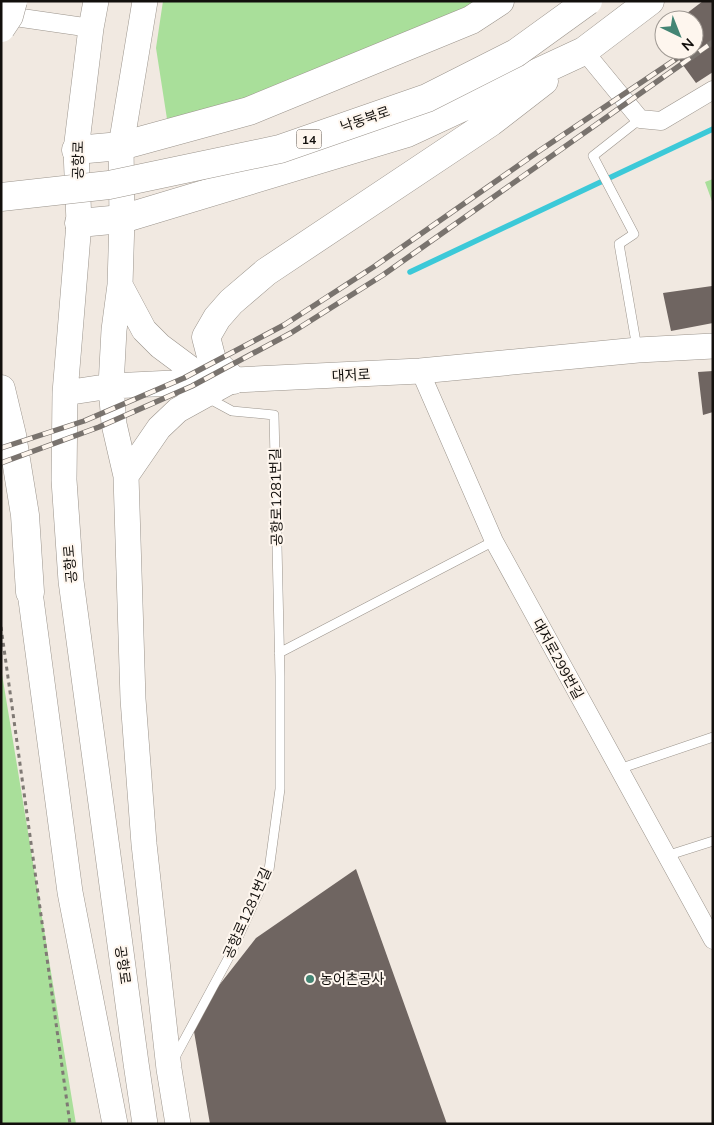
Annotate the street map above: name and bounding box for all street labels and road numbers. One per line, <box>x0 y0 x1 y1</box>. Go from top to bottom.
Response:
street label: 낙동북로 <box>338 102 392 136</box>
road number: 14 <box>296 130 322 148</box>
street label: 공항로 <box>69 140 87 179</box>
street label: 대저로 <box>331 365 371 385</box>
street label: 공항로1281번길 <box>266 448 286 546</box>
street label: 공항로 <box>59 544 81 584</box>
street label: 대저로299번길 <box>528 615 588 703</box>
street label: 공항로1281번길 <box>219 865 275 961</box>
street label: 공항로 <box>111 945 135 986</box>

